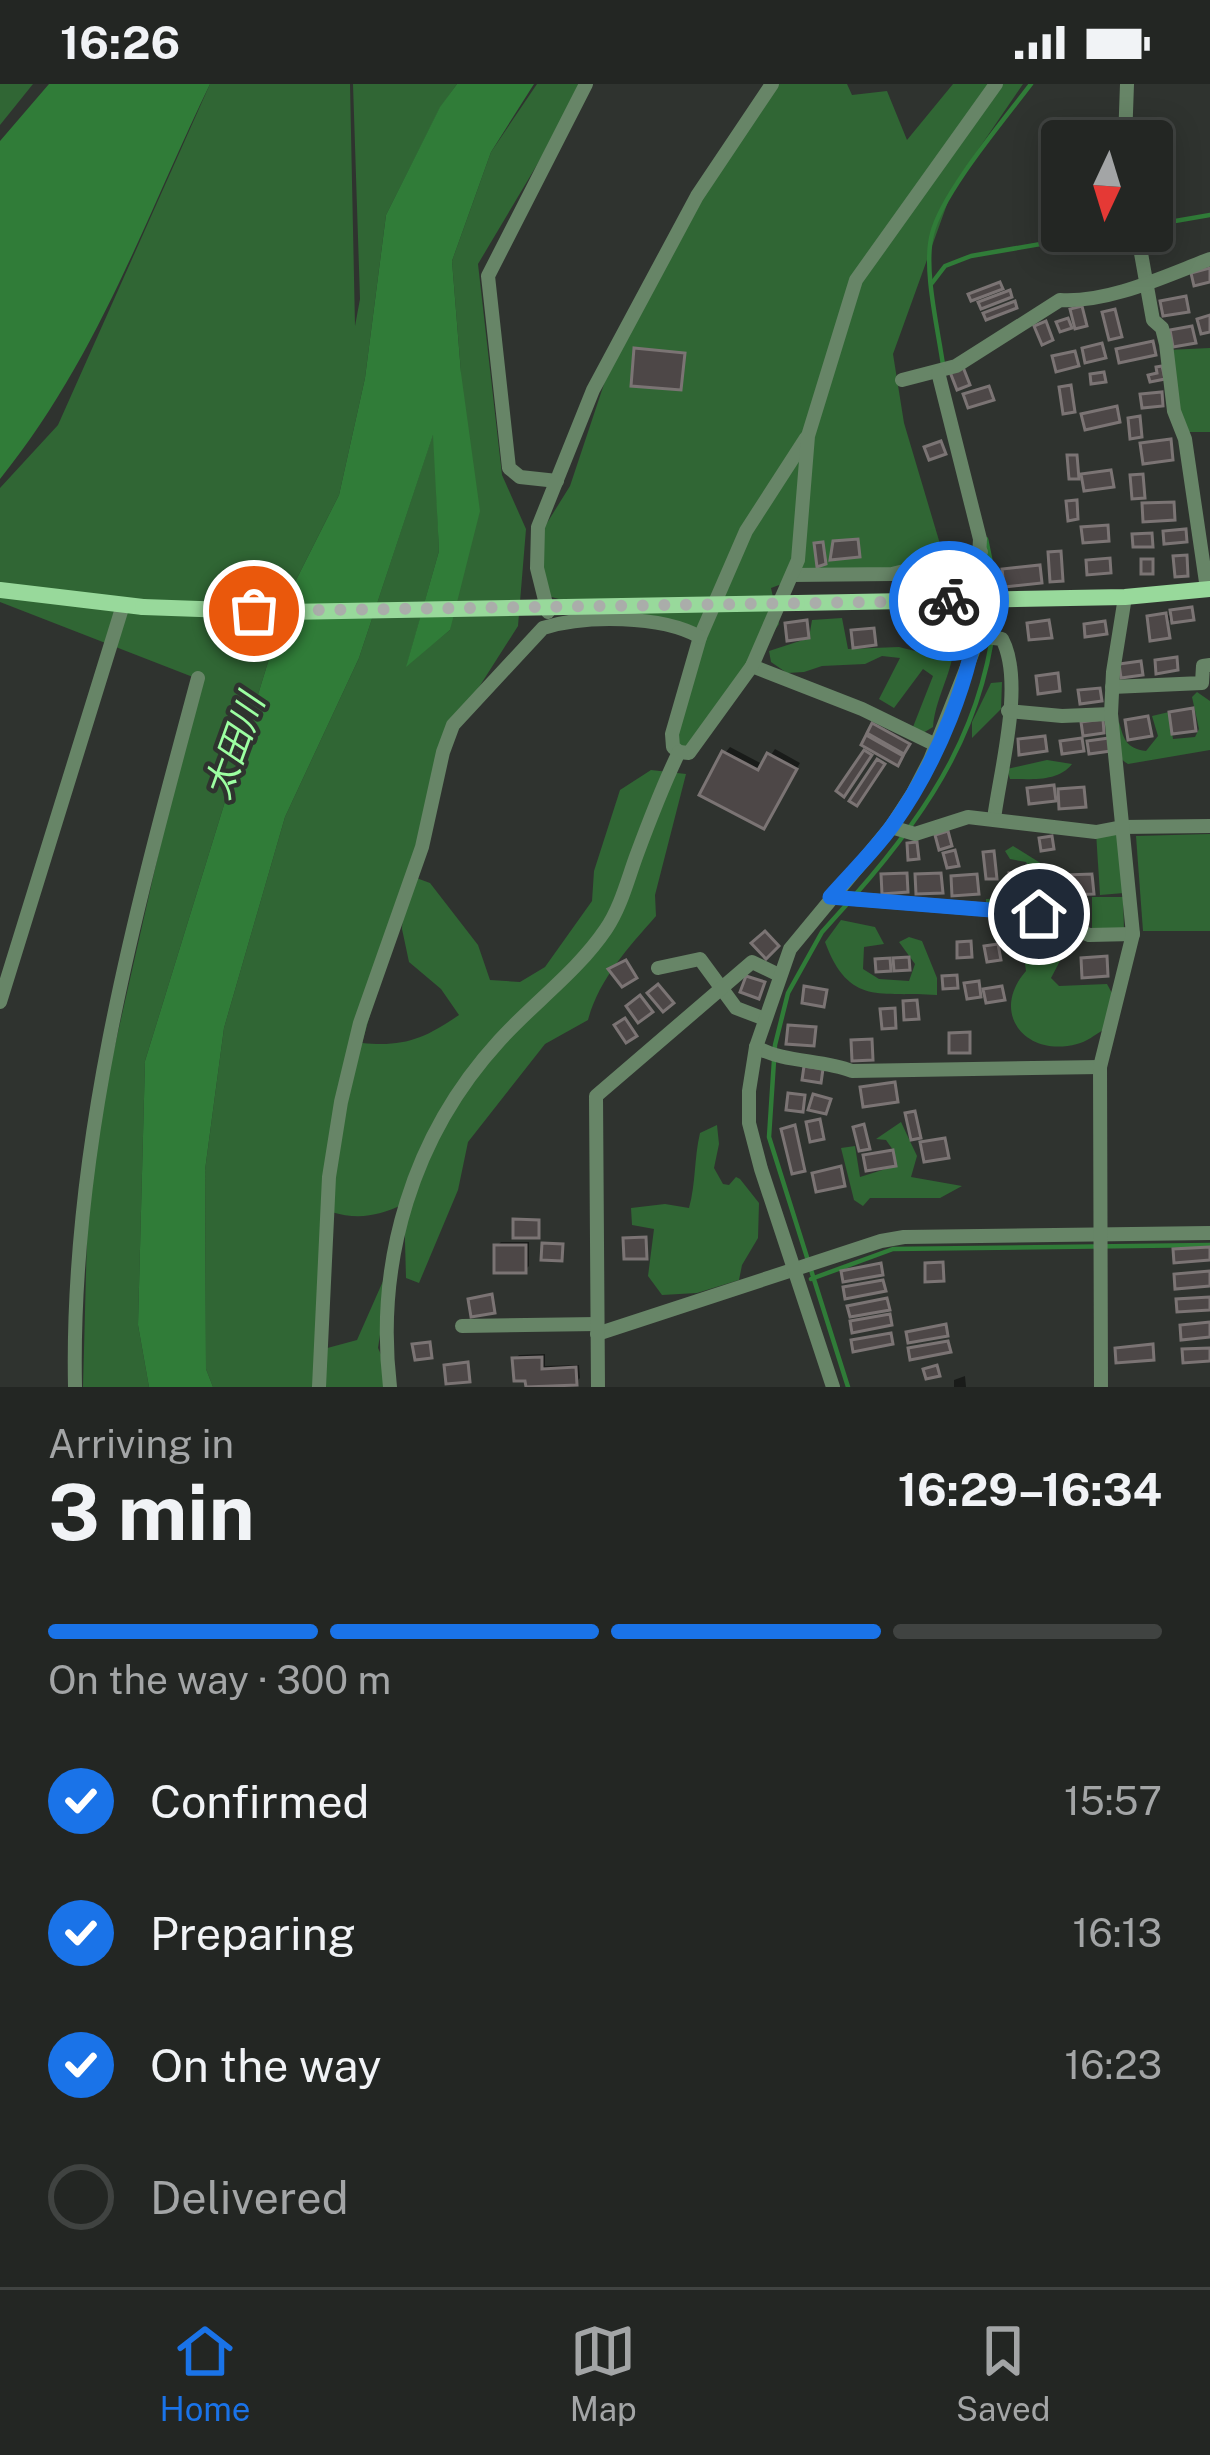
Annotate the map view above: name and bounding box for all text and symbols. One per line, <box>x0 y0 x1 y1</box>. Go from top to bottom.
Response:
text: 16:26 <box>60 16 180 69</box>
north arrow <box>1041 120 1173 252</box>
map controls <box>1041 120 1173 252</box>
courier <box>889 541 1009 661</box>
pin <box>203 560 305 662</box>
icon: bike <box>916 568 982 634</box>
icon: bag <box>221 578 287 644</box>
water label: 太田川 <box>196 684 274 804</box>
pin <box>988 863 1090 965</box>
icon: home <box>1006 881 1072 947</box>
text: Arriving in <box>48 1421 234 1467</box>
text: 16:29–16:34 <box>898 1463 1162 1516</box>
text: 3 min <box>48 1466 255 1558</box>
text: On the way · 300 m <box>48 1657 391 1703</box>
icon: check <box>48 1768 114 1834</box>
text: Confirmed <box>150 1775 369 1828</box>
text: 15:57 <box>1064 1778 1162 1824</box>
icon: check <box>48 1900 114 1966</box>
text: Preparing <box>150 1907 356 1960</box>
text: 16:13 <box>1073 1910 1162 1956</box>
icon: check <box>48 2032 114 2098</box>
text: On the way <box>150 2039 382 2092</box>
text: 16:23 <box>1064 2042 1162 2088</box>
text: Delivered <box>150 2171 349 2224</box>
tab: Home <box>160 2318 251 2428</box>
tab: Map <box>570 2318 637 2428</box>
tab: Saved <box>956 2318 1050 2428</box>

